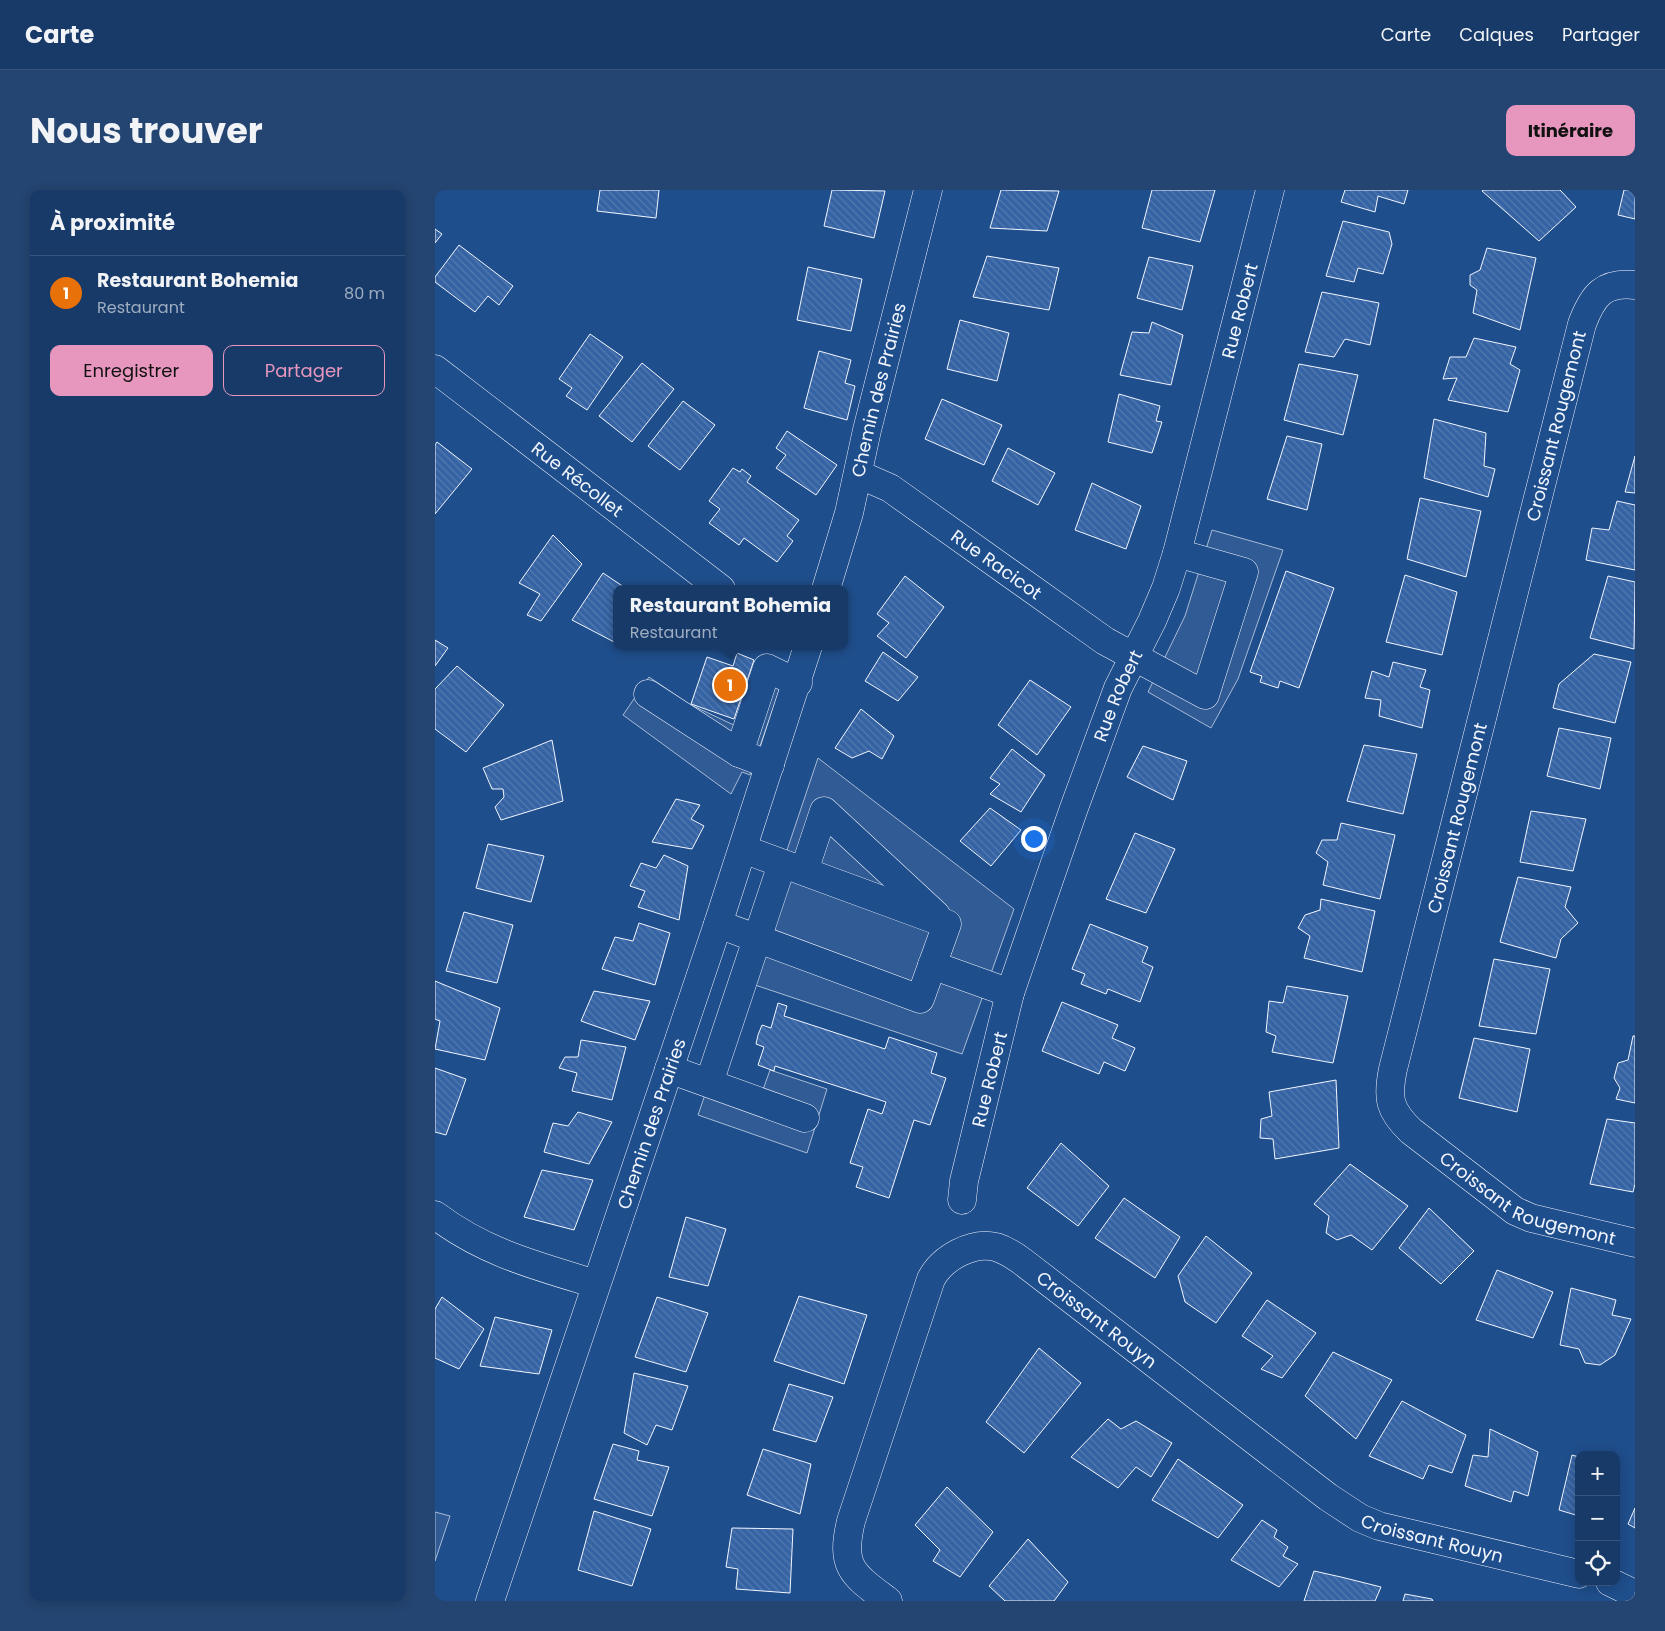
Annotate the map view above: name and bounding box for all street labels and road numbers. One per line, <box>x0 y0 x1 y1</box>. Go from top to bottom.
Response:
street label: Rue Robert <box>1215 260 1263 361</box>
street label: Chemin des Prairies <box>845 300 911 479</box>
street label: Croissant Rougemont <box>1520 328 1592 524</box>
street label: Rue Récollet <box>527 435 629 522</box>
street label: Rue Racicot <box>946 523 1047 605</box>
street label: Rue Robert <box>1087 645 1148 745</box>
street label: Croissant Rougemont <box>1421 720 1493 916</box>
street label: Rue Robert <box>965 1029 1013 1129</box>
street label: Chemin des Prairies <box>610 1035 691 1212</box>
street label: Croissant Rougemont <box>1435 1145 1618 1250</box>
street label: Croissant Rouyn <box>1032 1265 1163 1374</box>
street label: Croissant Rouyn <box>1357 1507 1506 1568</box>

